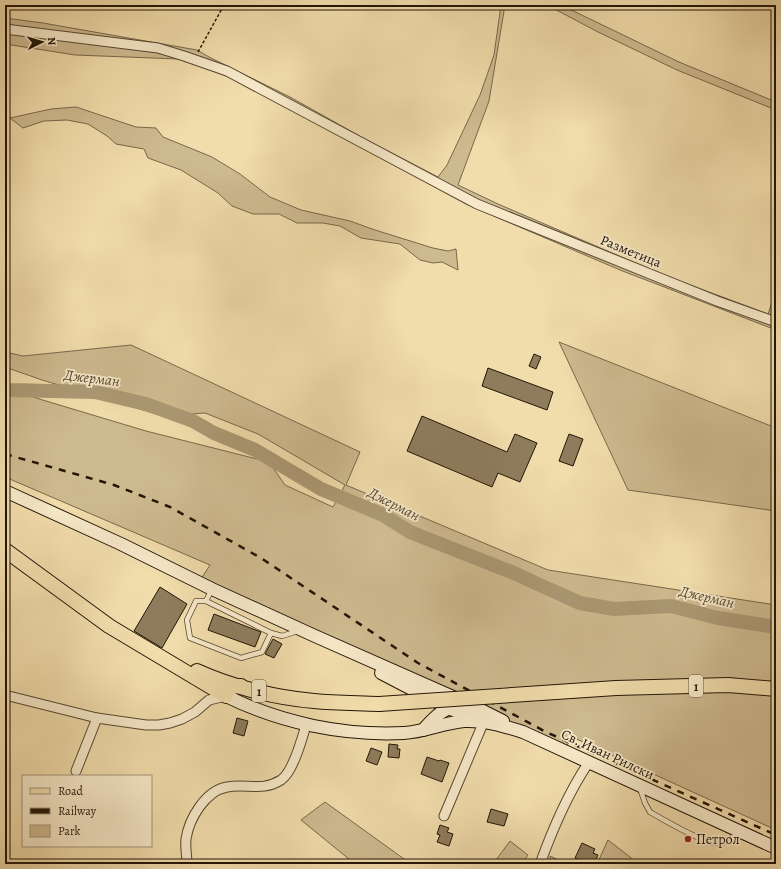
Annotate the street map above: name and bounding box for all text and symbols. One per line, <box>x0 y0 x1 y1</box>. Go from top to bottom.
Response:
north arrow <box>22 22 62 62</box>
text: N <box>44 37 59 46</box>
street label: Разметица <box>597 231 665 273</box>
water label: Джерман <box>62 365 121 391</box>
water label: Джерман <box>364 482 424 526</box>
water label: Джерман <box>677 581 737 613</box>
road number: 1 <box>689 675 703 697</box>
road number: 1 <box>252 680 266 702</box>
street label: Св. Иван Рилски <box>558 725 657 784</box>
legend <box>22 775 152 847</box>
text: Road <box>58 783 84 799</box>
text: Railway <box>58 803 97 819</box>
text: Park <box>58 823 81 839</box>
place label: Петрол <box>696 830 740 849</box>
marker: Петрол <box>683 834 693 844</box>

